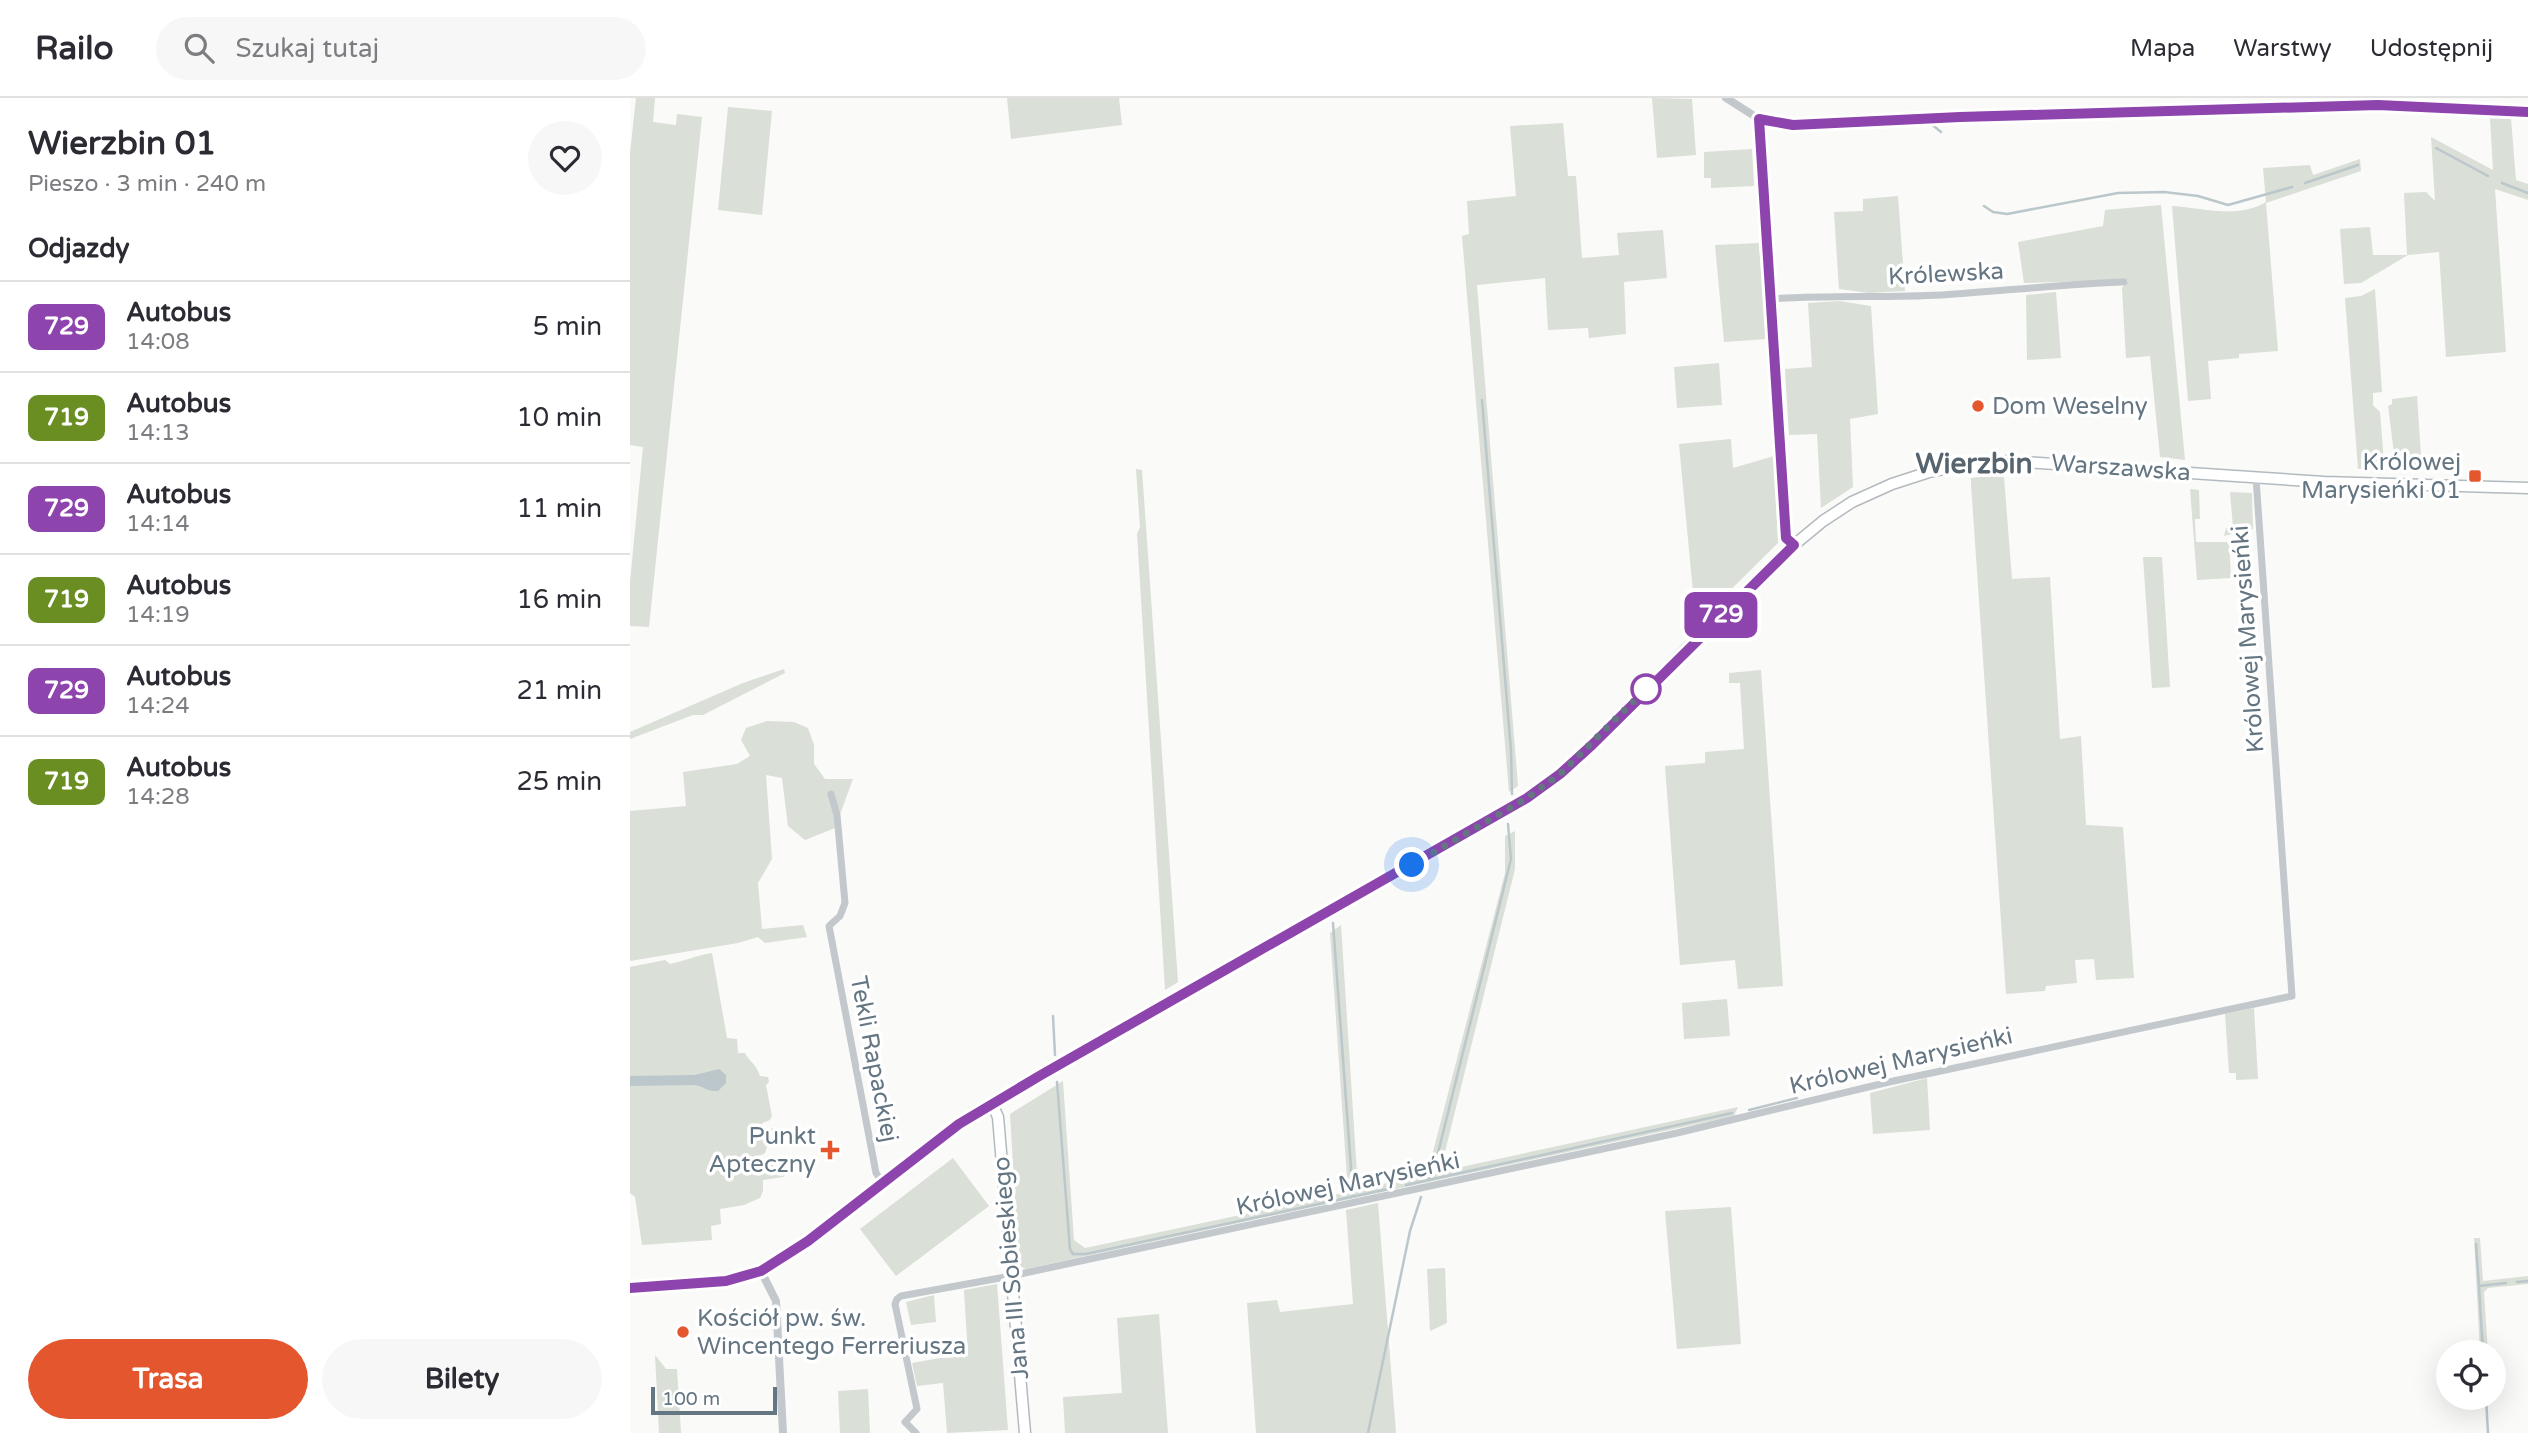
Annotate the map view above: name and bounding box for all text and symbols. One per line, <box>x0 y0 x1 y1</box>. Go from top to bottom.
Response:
search box <box>156 17 646 80</box>
text: Railo <box>35 29 114 68</box>
icon: search <box>180 29 218 67</box>
text: Szukaj tutaj <box>236 33 379 64</box>
text: Mapa <box>2130 34 2195 63</box>
text: Warstwy <box>2233 34 2332 63</box>
text: Udostępnij <box>2370 34 2493 63</box>
button: heart <box>528 121 602 195</box>
text: Wierzbin 01 <box>28 124 216 163</box>
text: Pieszo · 3 min · 240 m <box>28 170 266 198</box>
text: Odjazdy <box>28 233 130 264</box>
street label: Królewska <box>1887 256 2005 292</box>
text: Autobus <box>126 297 231 328</box>
text: 5 min <box>533 311 602 342</box>
text: 729 <box>44 312 89 341</box>
text: 14:08 <box>126 328 190 356</box>
text: Autobus <box>126 388 231 419</box>
place label: Dom Weselny <box>1992 392 2148 421</box>
marker: Dom Weselny <box>1970 398 1986 414</box>
text: 10 min <box>516 402 602 433</box>
text: 719 <box>44 403 89 432</box>
text: 14:13 <box>126 419 190 447</box>
district label: Wierzbin <box>1915 447 2033 481</box>
place label: Królowej Marysieńki 01 <box>2301 448 2461 505</box>
street label: Warszawska <box>2050 449 2192 487</box>
marker: Królowej Marysieńki 01 <box>2467 468 2483 484</box>
text: Autobus <box>126 479 231 510</box>
text: 11 min <box>516 493 602 524</box>
text: 729 <box>44 494 89 523</box>
text: 14:14 <box>126 510 190 538</box>
street label: Królowej Marysieńki <box>2226 524 2270 754</box>
text: Autobus <box>126 570 231 601</box>
text: 16 min <box>516 584 602 615</box>
text: 719 <box>44 585 89 614</box>
line badge: 729 <box>1681 592 1761 638</box>
text: 729 <box>1698 600 1744 629</box>
text: 14:19 <box>126 601 190 629</box>
text: Autobus <box>126 661 231 692</box>
unlabelled marker <box>1631 674 1661 704</box>
text: 21 min <box>516 675 602 706</box>
text: 729 <box>44 676 89 705</box>
text: 14:24 <box>126 692 190 720</box>
text: Autobus <box>126 752 231 783</box>
text: 25 min <box>516 766 602 797</box>
text: 719 <box>44 767 89 796</box>
text: 14:28 <box>126 783 190 811</box>
your location <box>1394 847 1429 882</box>
street label: Tekli Rapackiej <box>844 973 904 1145</box>
street label: Królowej Marysieńki <box>1787 1021 2015 1101</box>
place label: Punkt Apteczny <box>709 1122 816 1179</box>
marker: Punkt Apteczny <box>822 1142 838 1158</box>
street label: Królowej Marysieńki <box>1233 1146 1463 1222</box>
street label: Jana III Sobieskiego <box>987 1155 1035 1381</box>
place label: Kościół pw. św. Wincentego Ferreriusza <box>697 1304 966 1361</box>
marker: Kościół pw. św. Wincentego Ferreriusza <box>675 1324 691 1340</box>
button: Trasa <box>28 1339 308 1419</box>
button: Bilety <box>322 1339 602 1419</box>
map controls <box>2436 1340 2506 1410</box>
button: locate <box>2436 1340 2506 1410</box>
scale bar <box>651 1384 777 1416</box>
text: 100 m <box>662 1388 720 1410</box>

